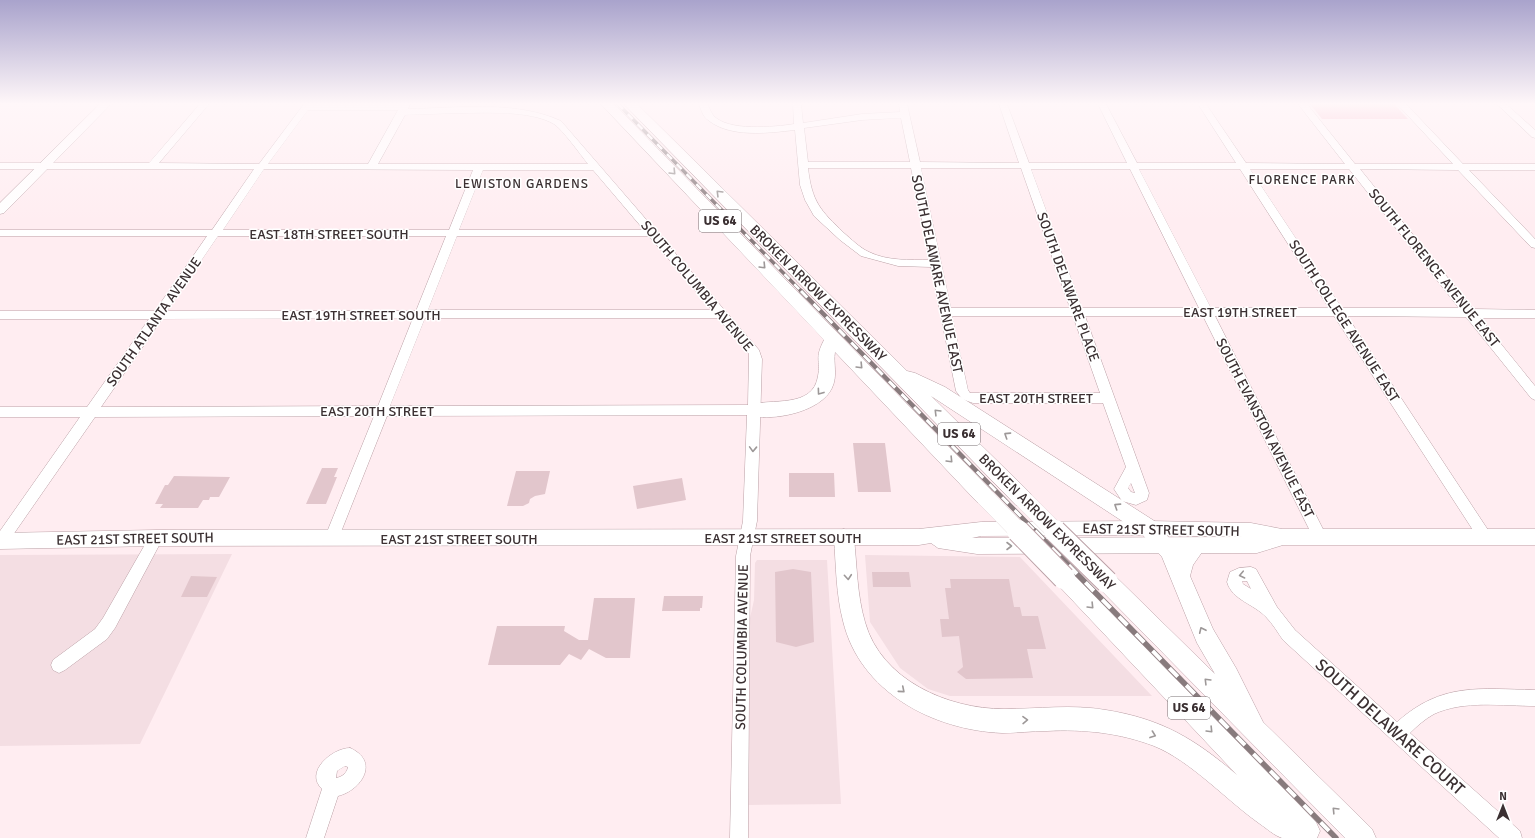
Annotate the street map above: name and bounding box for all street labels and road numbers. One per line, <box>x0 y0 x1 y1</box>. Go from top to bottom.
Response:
street label: SOUTH DELAWARE AVENUE EAST <box>908 173 966 375</box>
street label: SOUTH FLORENCE AVENUE EAST <box>1365 185 1503 351</box>
road number: US 64 <box>699 210 741 232</box>
street label: SOUTH DELAWARE PLACE <box>1033 210 1103 364</box>
street label: SOUTH COLUMBIA AVENUE <box>637 217 757 355</box>
street label: BROKEN ARROW EXPRESSWAY <box>746 221 890 365</box>
street label: EAST 18TH STREET SOUTH <box>249 226 409 243</box>
street label: SOUTH COLLEGE AVENUE EAST <box>1285 237 1403 405</box>
street label: SOUTH ATLANTA AVENUE <box>103 254 205 390</box>
street label: EAST 19TH STREET <box>1183 304 1297 321</box>
street label: EAST 19TH STREET SOUTH <box>281 307 441 324</box>
street label: SOUTH EVANSTON AVENUE EAST <box>1212 335 1318 521</box>
street label: EAST 20TH STREET <box>979 390 1093 407</box>
street label: EAST 20TH STREET <box>320 403 434 420</box>
road number: US 64 <box>938 423 980 445</box>
street label: BROKEN ARROW EXPRESSWAY <box>975 450 1119 594</box>
street label: EAST 21ST STREET SOUTH <box>1082 520 1240 540</box>
street label: EAST 21ST STREET SOUTH <box>56 529 214 549</box>
street label: EAST 21ST STREET SOUTH <box>704 530 862 547</box>
street label: EAST 21ST STREET SOUTH <box>380 531 538 548</box>
street label: SOUTH COLUMBIA AVENUE <box>732 564 752 730</box>
street label: SOUTH DELAWARE COURT <box>1311 654 1470 800</box>
road number: US 64 <box>1168 697 1210 719</box>

